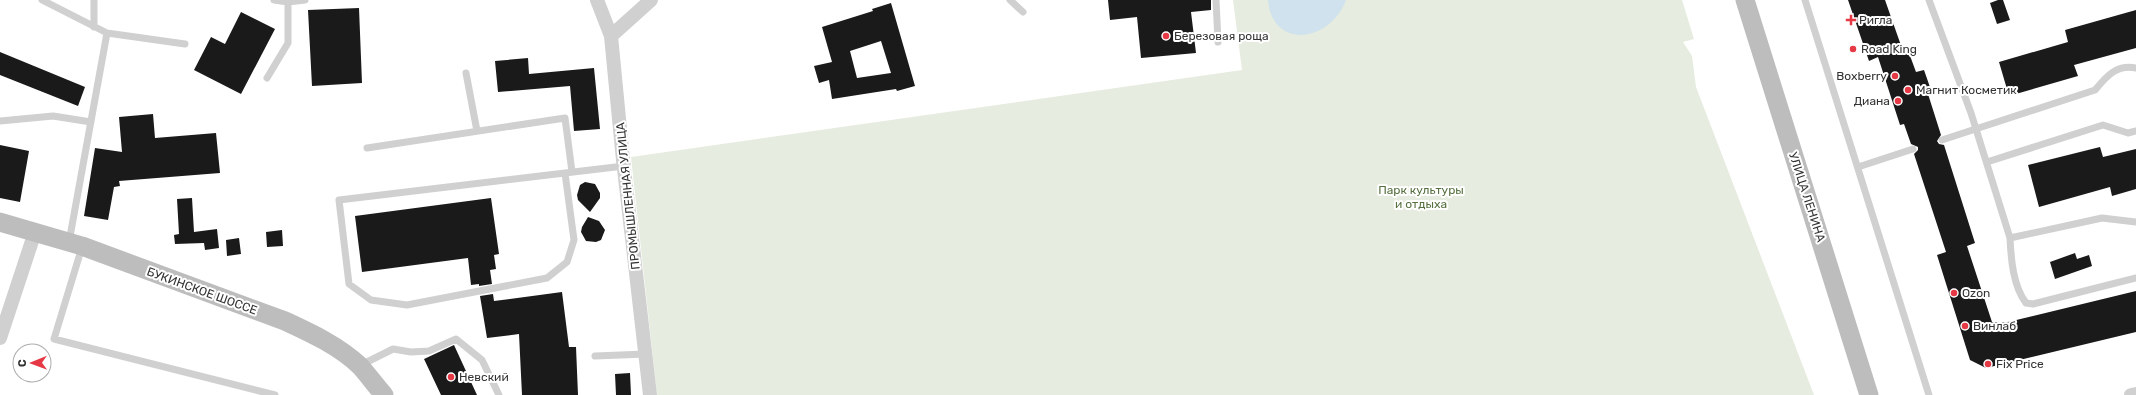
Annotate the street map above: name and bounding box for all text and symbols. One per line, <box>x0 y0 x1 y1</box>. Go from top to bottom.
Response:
place label: Ригла <box>1859 13 1892 27</box>
marker: Ригла <box>1846 15 1856 25</box>
place label: Березовая роща <box>1174 29 1269 43</box>
marker: Березовая роща <box>1161 31 1171 41</box>
place label: Road King <box>1861 42 1917 56</box>
marker: Road King <box>1848 44 1858 54</box>
place label: Boxberry <box>1836 69 1887 83</box>
marker: Boxberry <box>1890 71 1900 81</box>
place label: Магнит Косметик <box>1916 83 2017 97</box>
marker: Магнит Косметик <box>1903 85 1913 95</box>
place label: Диана <box>1854 94 1890 108</box>
marker: Диана <box>1893 96 1903 106</box>
street label: ПРОМЫШЛЕННАЯ УЛИЦА <box>613 122 643 270</box>
street label: УЛИЦА ЛЕНИНА <box>1786 150 1828 244</box>
park label: Парк культуры и отдыха <box>1378 183 1464 211</box>
street label: БУКИНСКОЕ ШОССЕ <box>145 265 259 317</box>
place label: Ozon <box>1962 286 1990 300</box>
marker: Ozon <box>1949 288 1959 298</box>
place label: Винлаб <box>1973 319 2016 333</box>
marker: Винлаб <box>1960 321 1970 331</box>
north arrow <box>12 343 52 383</box>
place label: Fix Price <box>1996 357 2044 371</box>
text: С <box>16 359 29 367</box>
marker: Fix Price <box>1983 359 1993 369</box>
place label: Невский <box>459 370 509 384</box>
marker: Невский <box>446 372 456 382</box>

